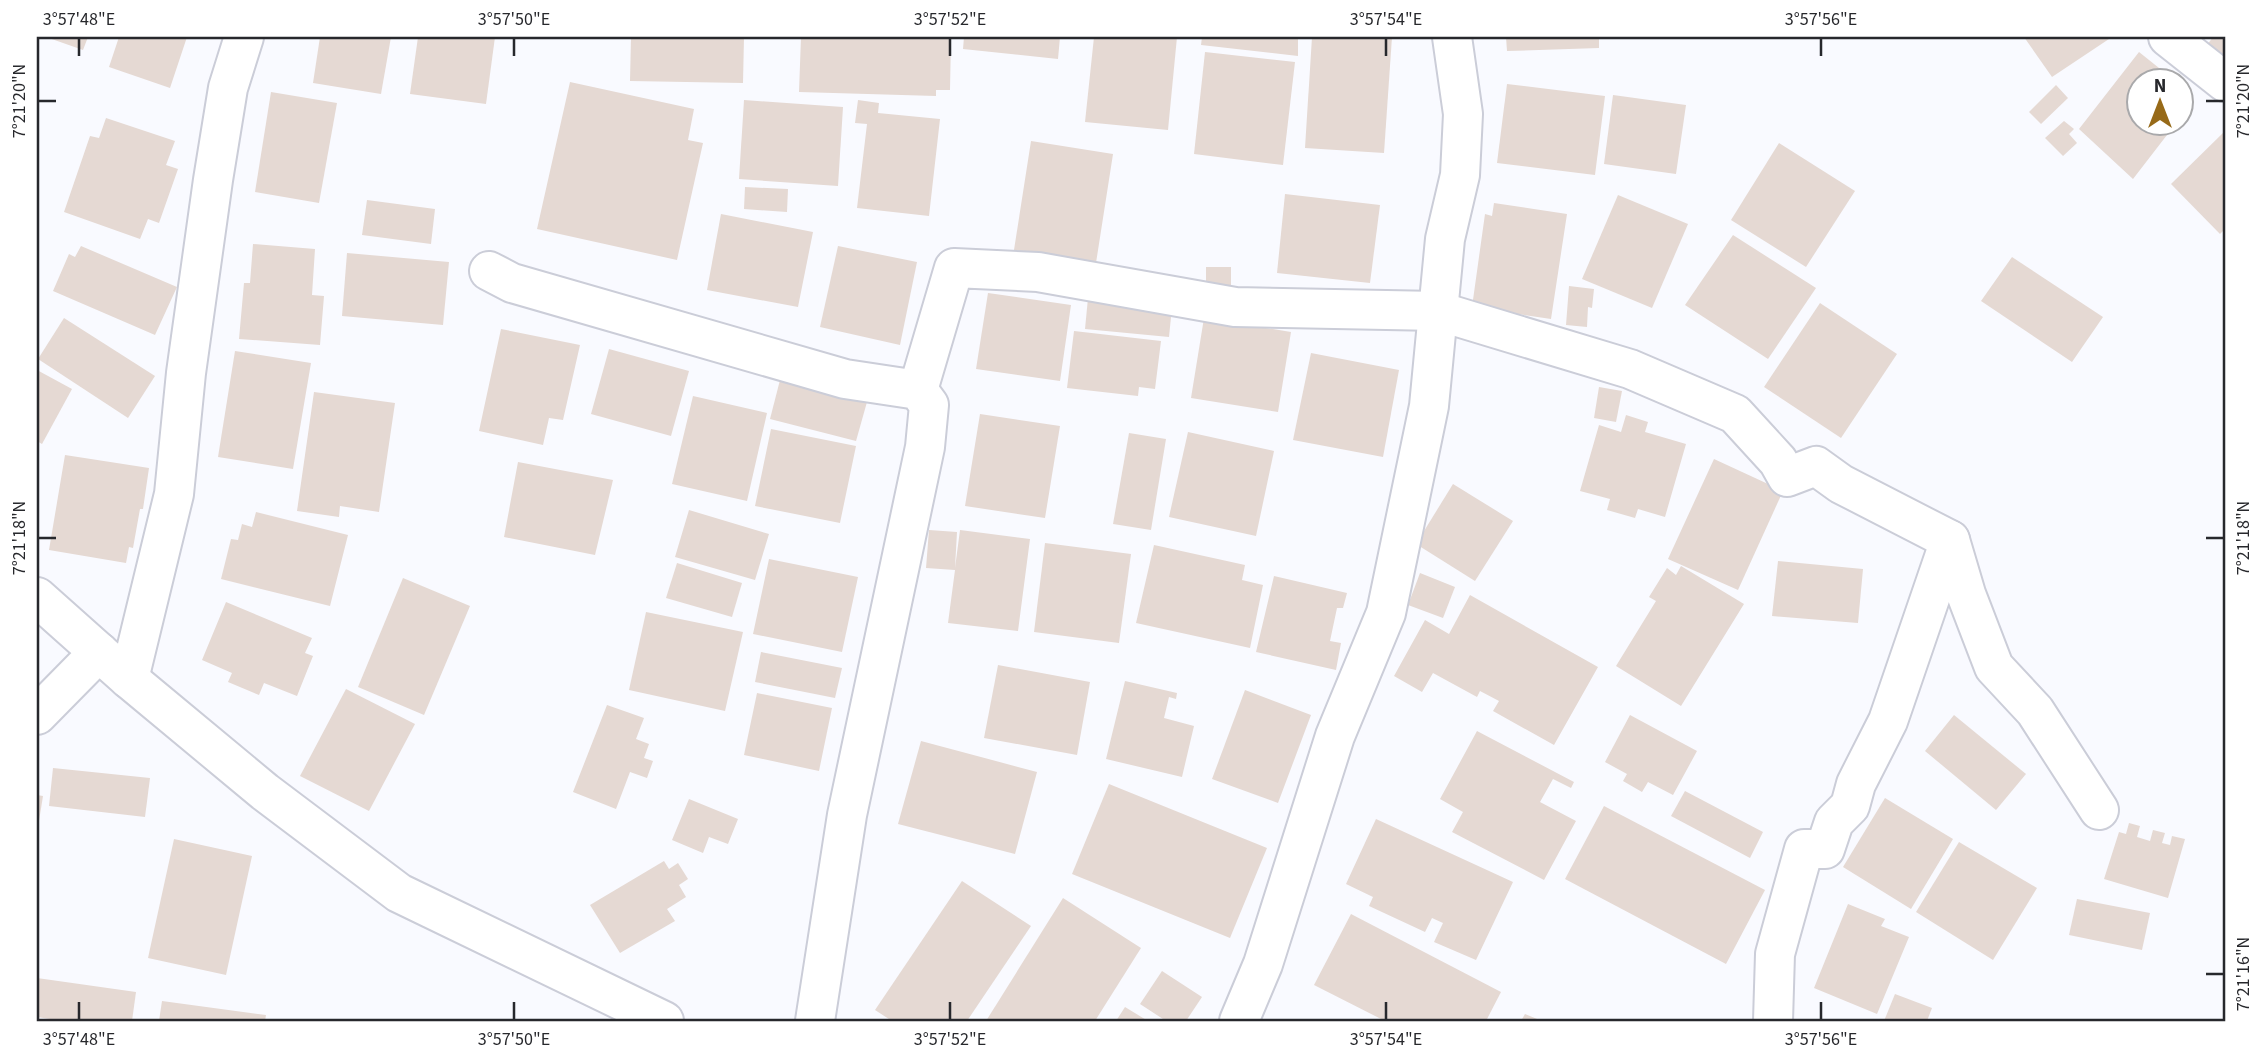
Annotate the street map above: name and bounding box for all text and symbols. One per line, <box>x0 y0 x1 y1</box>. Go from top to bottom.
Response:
text: 3°57'48"E <box>43 7 115 32</box>
text: 3°57'50"E <box>478 7 550 32</box>
text: 3°57'52"E <box>914 7 986 32</box>
text: 3°57'54"E <box>1350 7 1422 32</box>
text: 3°57'56"E <box>1785 7 1857 32</box>
text: 7°21'20"N <box>7 64 32 138</box>
text: 7°21'20"N <box>2231 64 2256 138</box>
north arrow <box>2126 66 2196 136</box>
text: N <box>2154 73 2166 100</box>
text: 7°21'18"N <box>7 501 32 575</box>
text: 7°21'18"N <box>2231 501 2256 575</box>
text: 7°21'16"N <box>2231 937 2256 1011</box>
text: 3°57'48"E <box>43 1027 115 1052</box>
text: 3°57'50"E <box>478 1027 550 1052</box>
text: 3°57'52"E <box>914 1027 986 1052</box>
text: 3°57'54"E <box>1350 1027 1422 1052</box>
text: 3°57'56"E <box>1785 1027 1857 1052</box>

